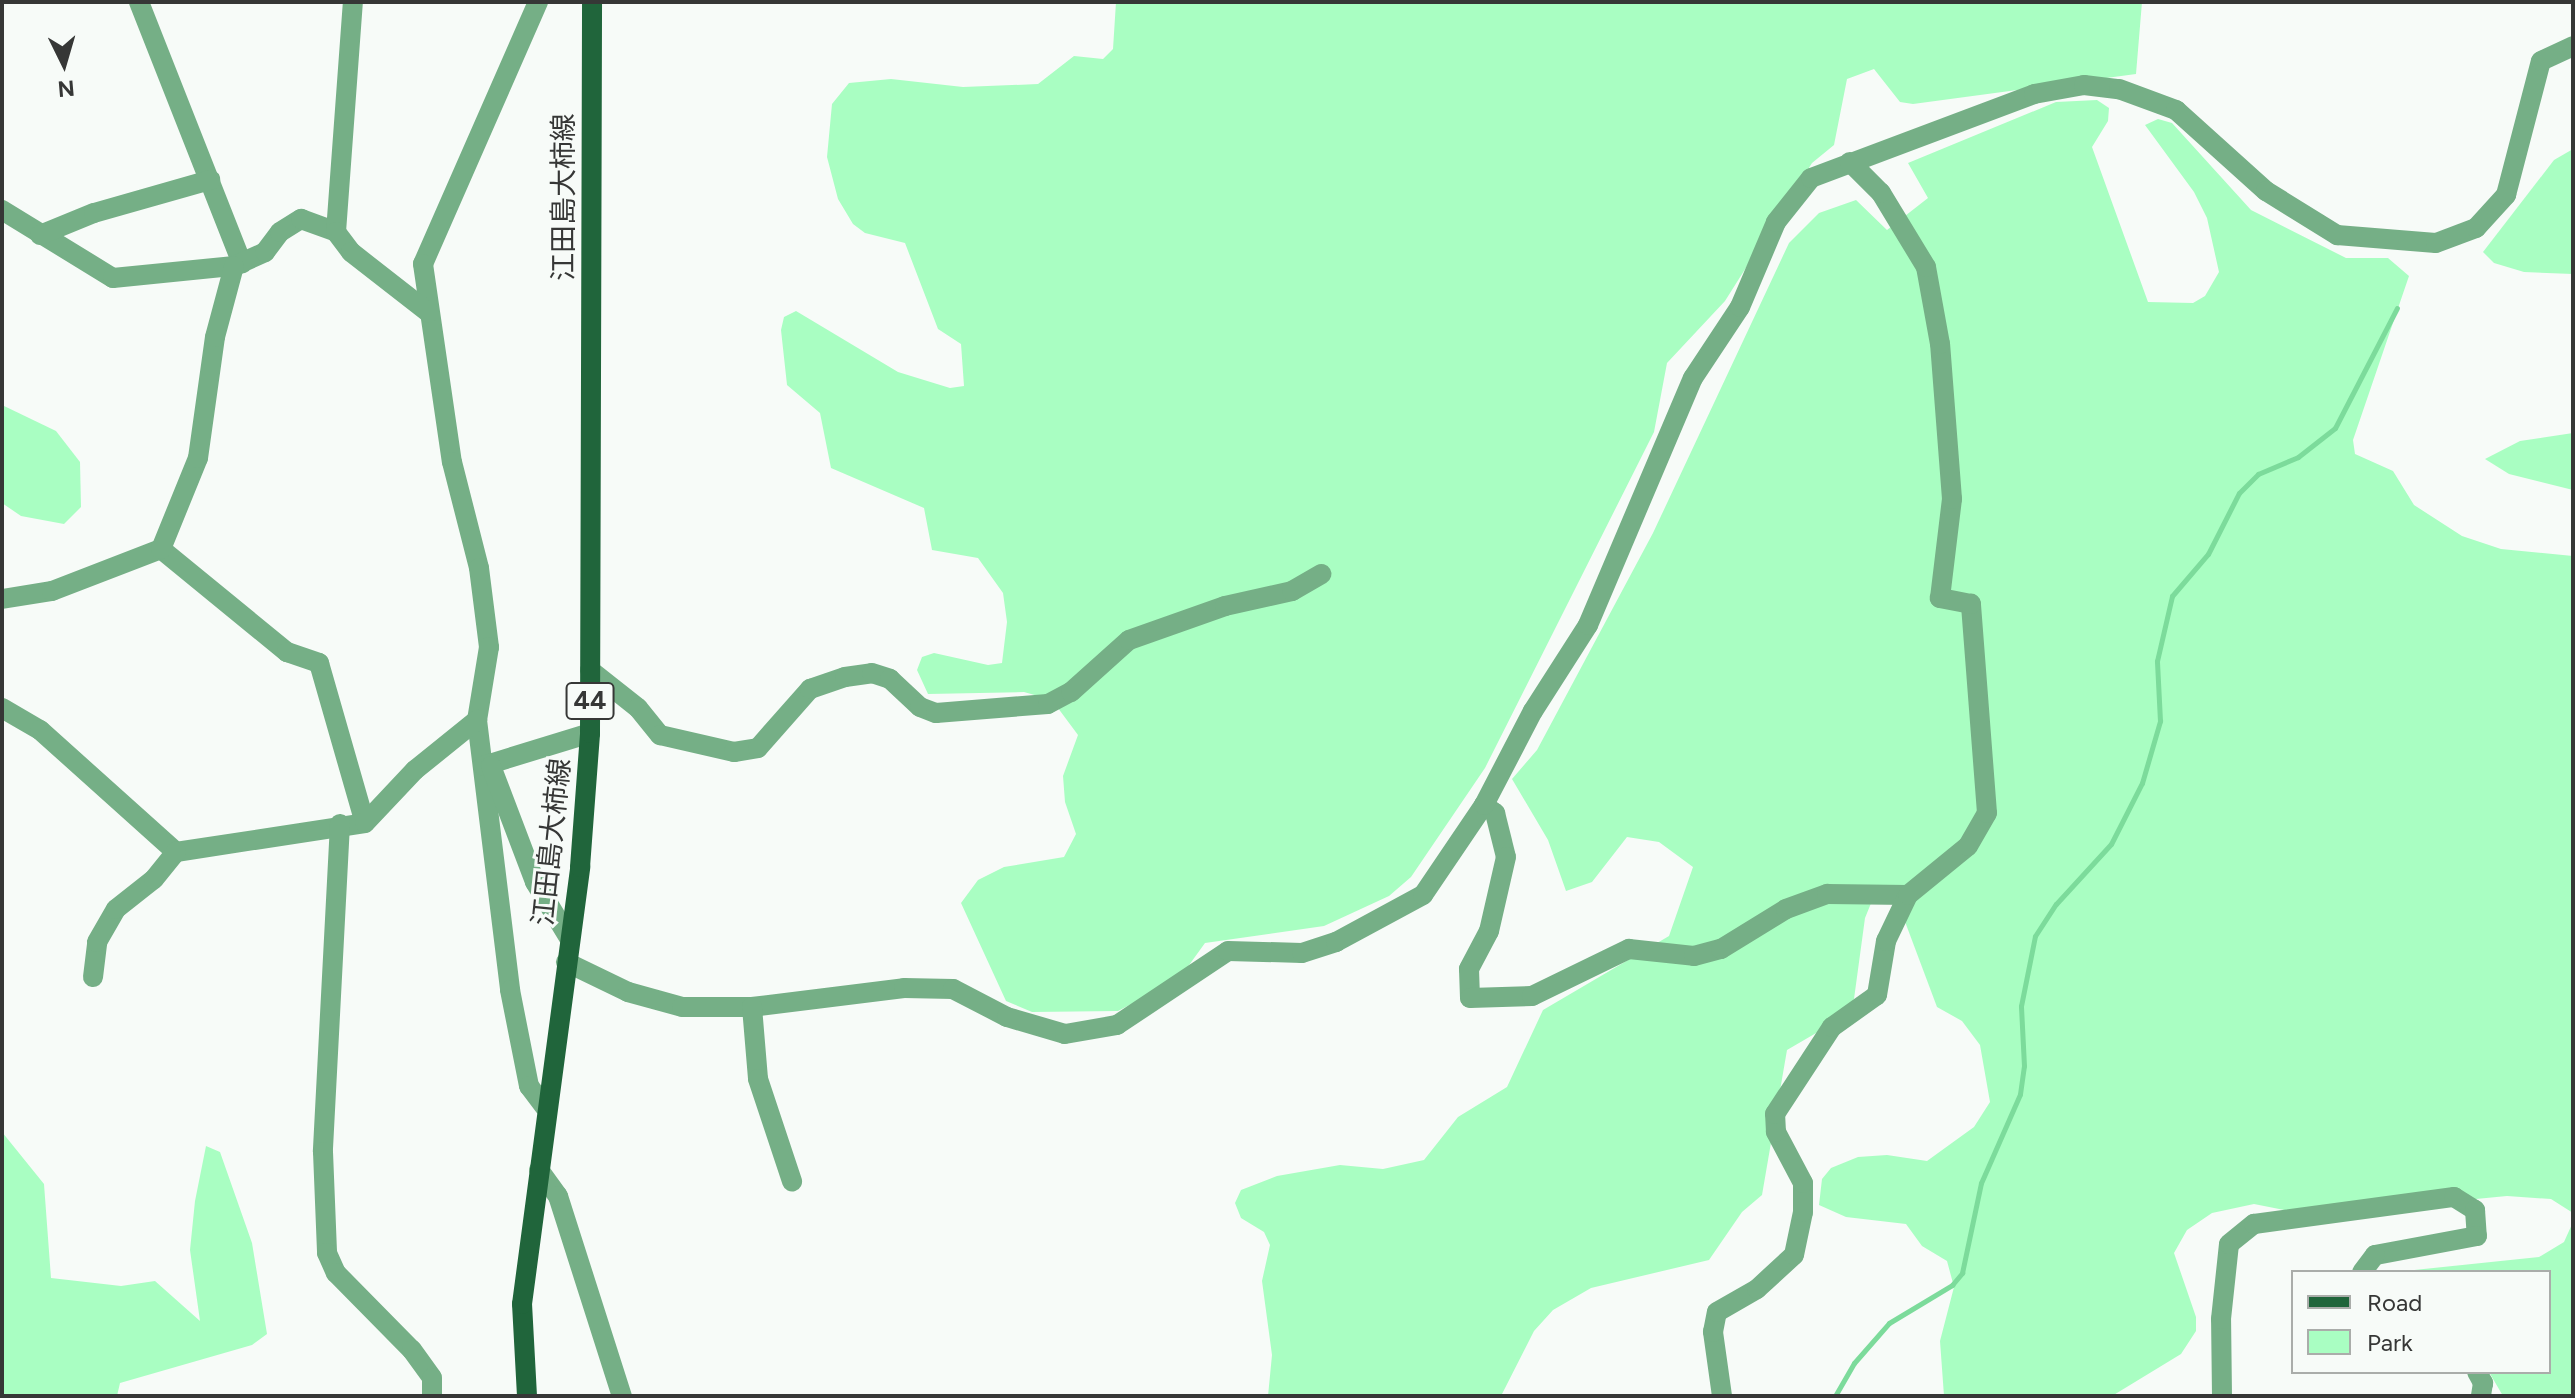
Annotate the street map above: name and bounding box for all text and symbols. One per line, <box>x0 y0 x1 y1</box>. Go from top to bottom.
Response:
north arrow <box>24 24 104 104</box>
text: N <box>56 74 76 103</box>
street label: 江田島大柿線 <box>546 113 580 281</box>
road number: 44 <box>564 679 616 723</box>
street label: 江田島大柿線 <box>526 757 576 927</box>
legend <box>2291 1270 2551 1374</box>
text: Road <box>2367 1288 2422 1317</box>
text: Park <box>2367 1328 2413 1357</box>

